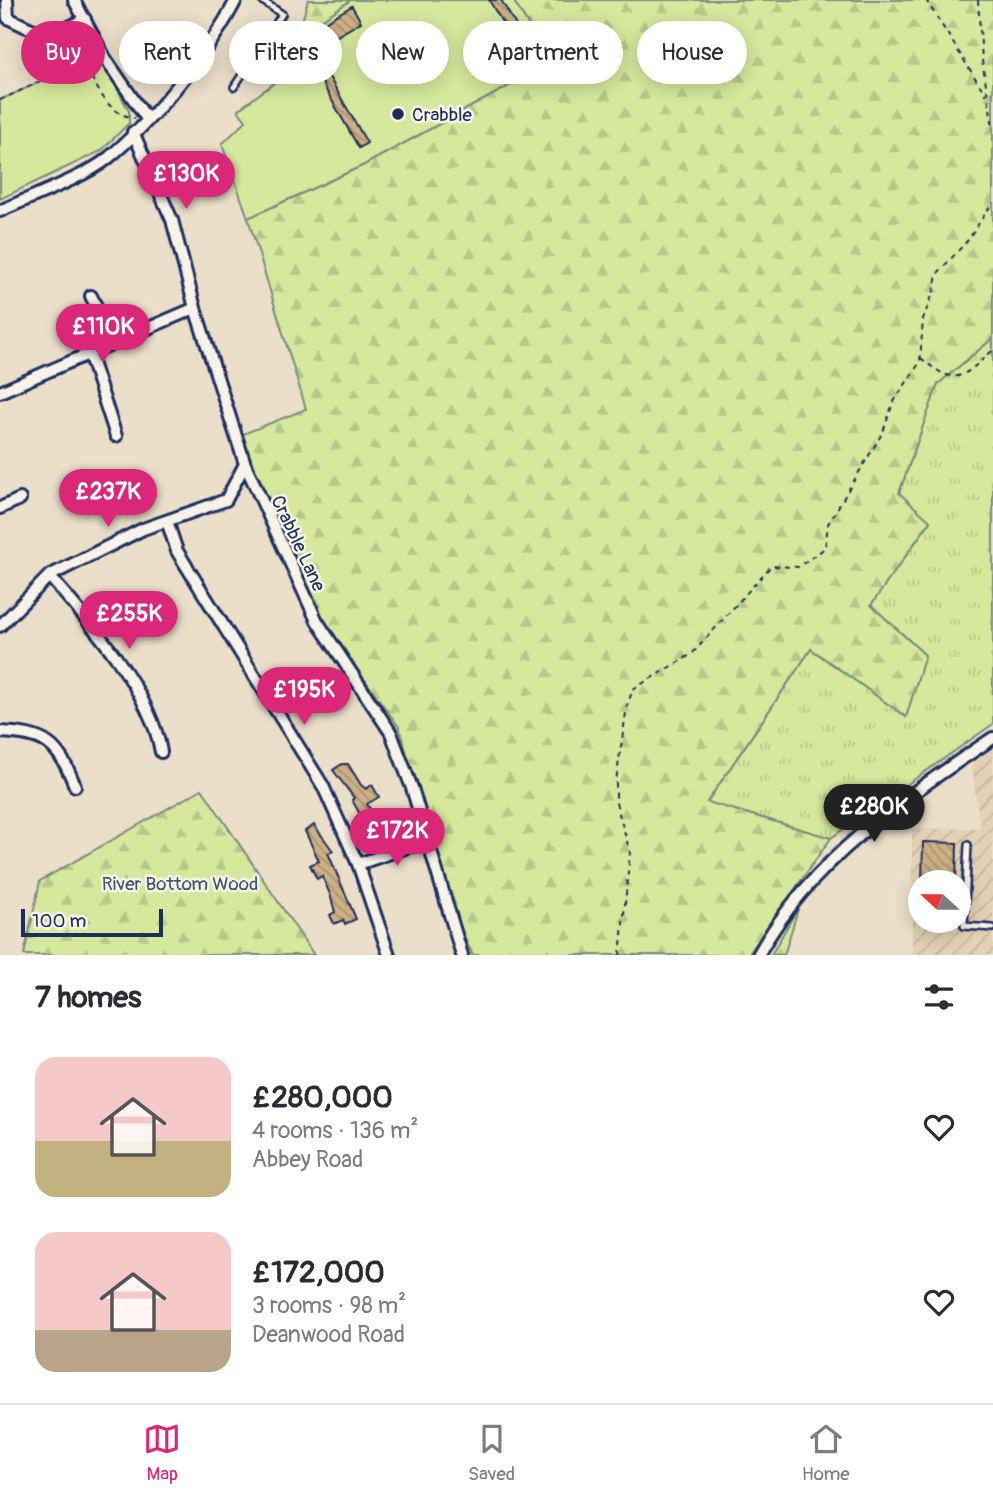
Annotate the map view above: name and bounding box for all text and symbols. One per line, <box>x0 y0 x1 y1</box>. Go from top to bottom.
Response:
chip: Buy <box>21 21 105 84</box>
chip: Rent <box>119 21 215 84</box>
chip: Filters <box>229 21 342 84</box>
chip: New <box>356 21 449 84</box>
chip: Apartment <box>463 21 623 84</box>
chip: House <box>637 21 747 84</box>
place label: Crabble <box>412 103 473 127</box>
marker: Crabble <box>390 106 406 122</box>
pin: £130K <box>137 152 235 211</box>
text: £130K <box>153 159 219 188</box>
pin: £110K <box>54 304 152 364</box>
text: £110K <box>72 312 134 341</box>
pin: £237K <box>59 470 157 529</box>
text: £237K <box>75 477 141 506</box>
street label: Crabble Lane <box>265 492 331 596</box>
pin: £255K <box>80 592 178 651</box>
text: £255K <box>96 599 162 628</box>
pin: £195K <box>255 668 353 727</box>
text: £195K <box>273 675 335 704</box>
pin: £280K <box>825 784 923 844</box>
text: £280K <box>840 792 908 821</box>
pin: £172K <box>348 808 446 868</box>
text: £172K <box>366 816 428 845</box>
north arrow <box>908 870 971 933</box>
map controls <box>908 870 971 933</box>
park label: River Bottom Wood <box>102 872 258 896</box>
scale bar <box>21 906 163 938</box>
text: 100 m <box>32 909 86 933</box>
icon: filters <box>920 978 958 1016</box>
text: 7 homes <box>35 979 142 1016</box>
text: £280,000 <box>252 1079 393 1116</box>
icon: home <box>91 1085 175 1169</box>
icon: heart <box>920 1108 958 1146</box>
text: 4 rooms · 136 m² <box>252 1116 418 1145</box>
text: Abbey Road <box>252 1145 363 1174</box>
text: £172,000 <box>252 1254 385 1291</box>
icon: home <box>91 1260 175 1344</box>
icon: heart <box>920 1283 958 1321</box>
text: 3 rooms · 98 m² <box>252 1291 406 1320</box>
text: Deanwood Road <box>252 1320 405 1349</box>
tab: Map <box>143 1420 181 1486</box>
tab: Saved <box>468 1420 515 1486</box>
tab: Home <box>802 1420 850 1486</box>

